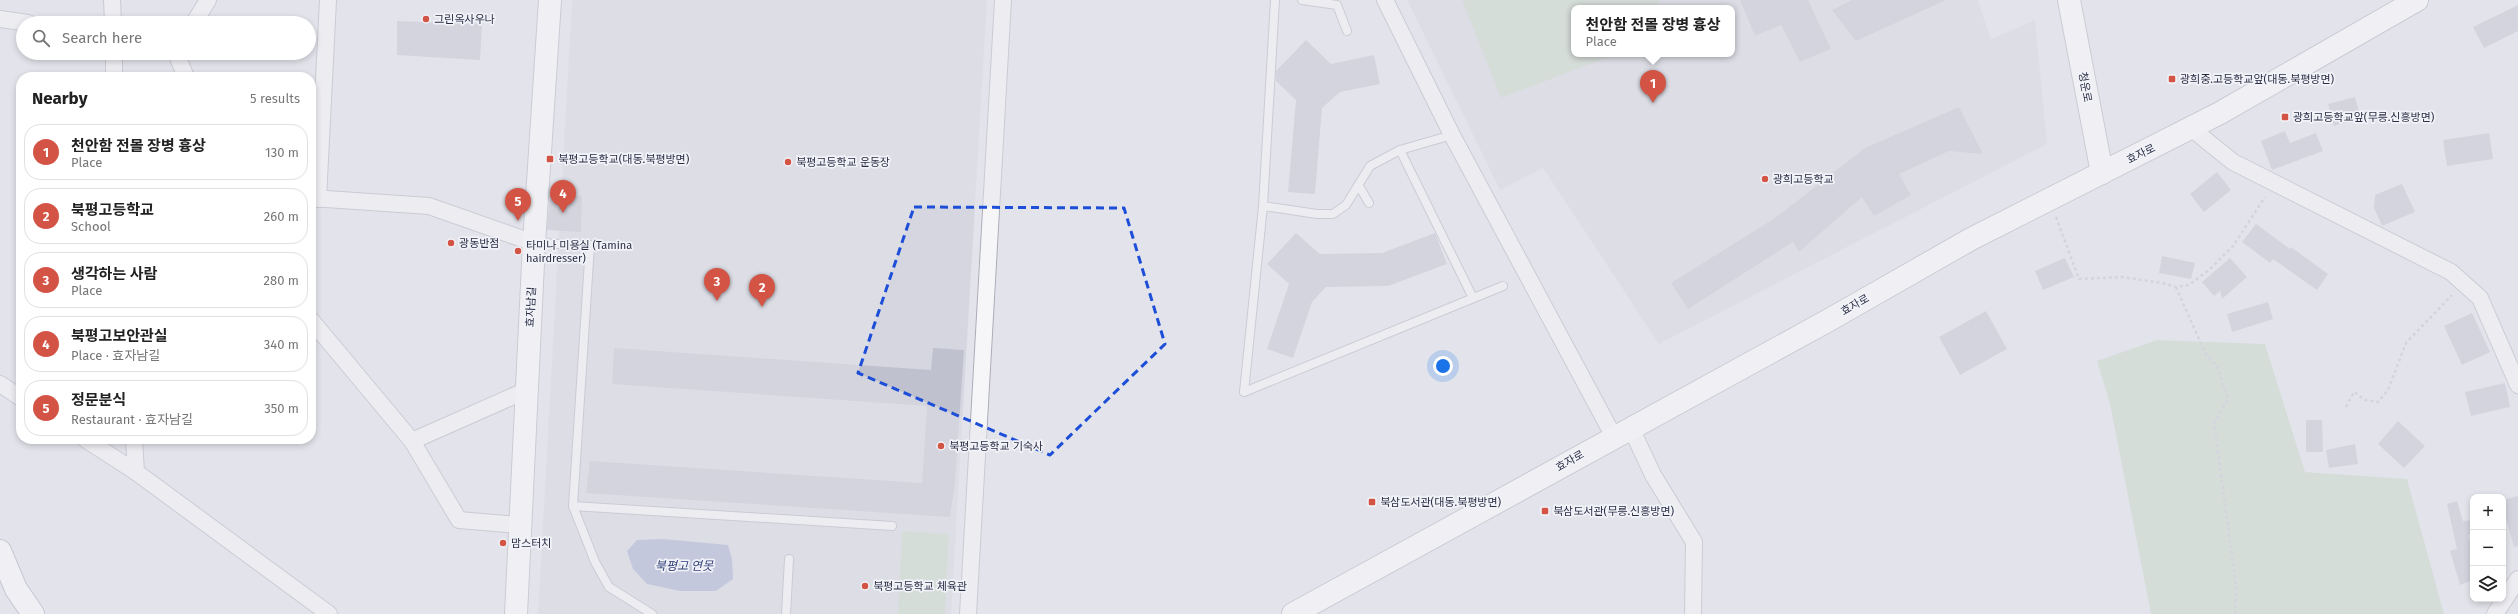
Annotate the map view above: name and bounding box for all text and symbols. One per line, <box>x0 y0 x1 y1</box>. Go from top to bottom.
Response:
popup <box>1571 5 1735 57</box>
place label: 그린옥사우나 <box>434 13 495 26</box>
marker: 그린옥사우나 <box>421 14 431 24</box>
search box <box>16 16 316 60</box>
text: 천안함 전몰 장병 흉상 <box>1586 16 1720 34</box>
icon: search <box>30 27 52 49</box>
text: Search here <box>62 29 142 47</box>
text: Place <box>1586 34 1617 49</box>
pin: 1 <box>1640 70 1666 103</box>
street label: 청운로 <box>2076 71 2094 103</box>
place label: 광희중.고등학교앞(대동.북평방면) <box>2180 73 2335 86</box>
marker: 광희중.고등학교앞(대동.북평방면) <box>2167 74 2177 84</box>
text: Nearby <box>32 88 87 109</box>
text: 5 results <box>250 91 300 106</box>
place label: 광희고등학교앞(무릉.신흥방면) <box>2293 111 2435 124</box>
marker: 광희고등학교앞(무릉.신흥방면) <box>2280 112 2290 122</box>
text: 천안함 전몰 장병 흉상 <box>71 137 206 155</box>
street label: 효자로 <box>2125 142 2157 166</box>
text: 1 <box>43 145 49 160</box>
text: 130 m <box>265 145 299 160</box>
place label: 북평고등학교(대동.북평방면) <box>558 153 690 166</box>
marker: 북평고등학교(대동.북평방면) <box>545 154 555 164</box>
text: Place <box>71 155 102 170</box>
place label: 북평고등학교 운동장 <box>796 156 890 169</box>
marker: 북평고등학교 운동장 <box>783 157 793 167</box>
place label: 광희고등학교 <box>1773 173 1834 186</box>
marker: 광희고등학교 <box>1760 174 1770 184</box>
pin: 4 <box>550 180 576 213</box>
pin: 5 <box>505 188 531 221</box>
text: 북평고등학교 <box>71 201 154 219</box>
text: 2 <box>43 209 49 224</box>
text: 260 m <box>264 209 299 224</box>
text: School <box>71 219 111 234</box>
place label: 광동반점 <box>459 237 499 250</box>
marker: 광동반점 <box>446 238 456 248</box>
place label: 타미나 미용실 (Tamina hairdresser) <box>526 239 632 265</box>
marker: 타미나 미용실 (Tamina hairdresser) <box>513 246 523 256</box>
text: 생각하는 사람 <box>71 265 157 283</box>
pin: 3 <box>704 268 730 301</box>
text: 3 <box>43 273 49 288</box>
text: 280 m <box>264 273 299 288</box>
pin: 2 <box>749 274 775 307</box>
text: Place <box>71 283 102 298</box>
street label: 효자남길 <box>523 286 539 328</box>
street label: 효자로 <box>1839 292 1871 318</box>
text: 북평고보안관실 <box>71 327 168 345</box>
text: 4 <box>42 337 50 352</box>
text: 340 m <box>264 337 299 352</box>
text: Place · 효자남길 <box>71 348 160 363</box>
your location <box>1433 356 1453 376</box>
text: 정문분식 <box>71 391 126 409</box>
text: 5 <box>43 401 49 416</box>
text: 350 m <box>264 401 299 416</box>
text: Restaurant · 효자남길 <box>71 412 193 427</box>
place label: 북평고등학교 기숙사 <box>949 440 1043 453</box>
marker: 북평고등학교 기숙사 <box>936 441 946 451</box>
street label: 효자로 <box>1554 448 1586 474</box>
map controls <box>2470 494 2506 602</box>
button: + <box>2470 494 2506 530</box>
place label: 북삼도서관(대동.북평방면) <box>1380 496 1502 509</box>
marker: 북삼도서관(대동.북평방면) <box>1367 497 1377 507</box>
place label: 북삼도서관(무릉.신흥방면) <box>1553 505 1675 518</box>
marker: 북삼도서관(무릉.신흥방면) <box>1540 506 1550 516</box>
button: − <box>2470 530 2506 566</box>
place label: 맘스터치 <box>511 537 551 550</box>
marker: 맘스터치 <box>498 538 508 548</box>
water label: 북평고 연못 <box>655 559 714 573</box>
button: layers <box>2470 566 2506 602</box>
place label: 북평고등학교 체육관 <box>873 580 967 593</box>
marker: 북평고등학교 체육관 <box>860 581 870 591</box>

